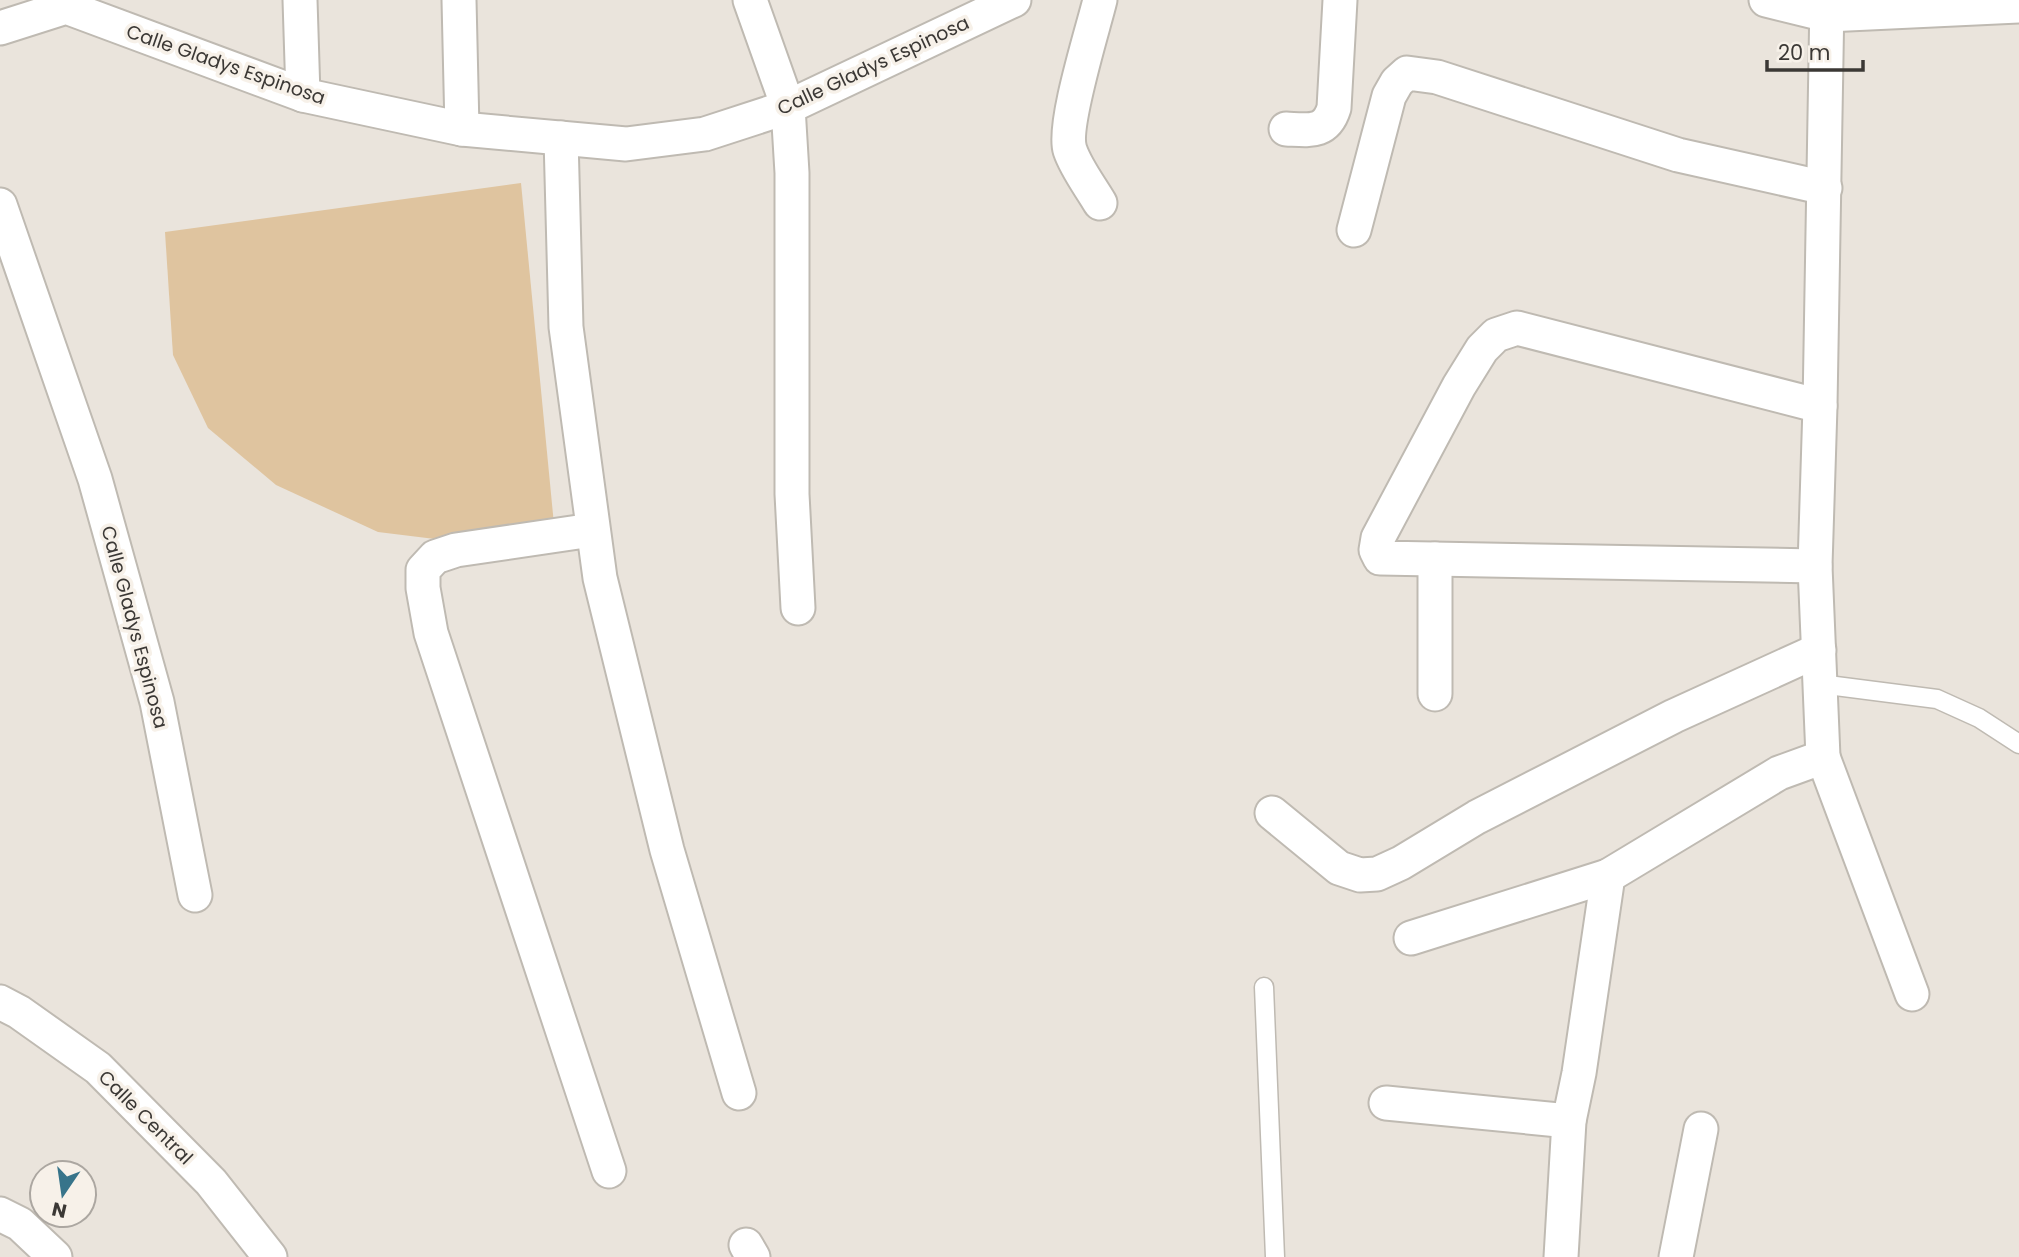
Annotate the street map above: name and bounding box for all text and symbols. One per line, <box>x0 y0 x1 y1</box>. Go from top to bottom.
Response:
street label: Calle Gladys Espinosa <box>773 9 974 122</box>
street label: Calle Gladys Espinosa <box>123 18 329 111</box>
scale bar <box>1767 28 1863 72</box>
text: 20 m <box>1778 38 1831 67</box>
street label: Calle Gladys Espinosa <box>94 523 175 731</box>
street label: Calle Central <box>92 1064 199 1171</box>
north arrow <box>28 1159 98 1229</box>
text: N <box>49 1195 69 1225</box>

